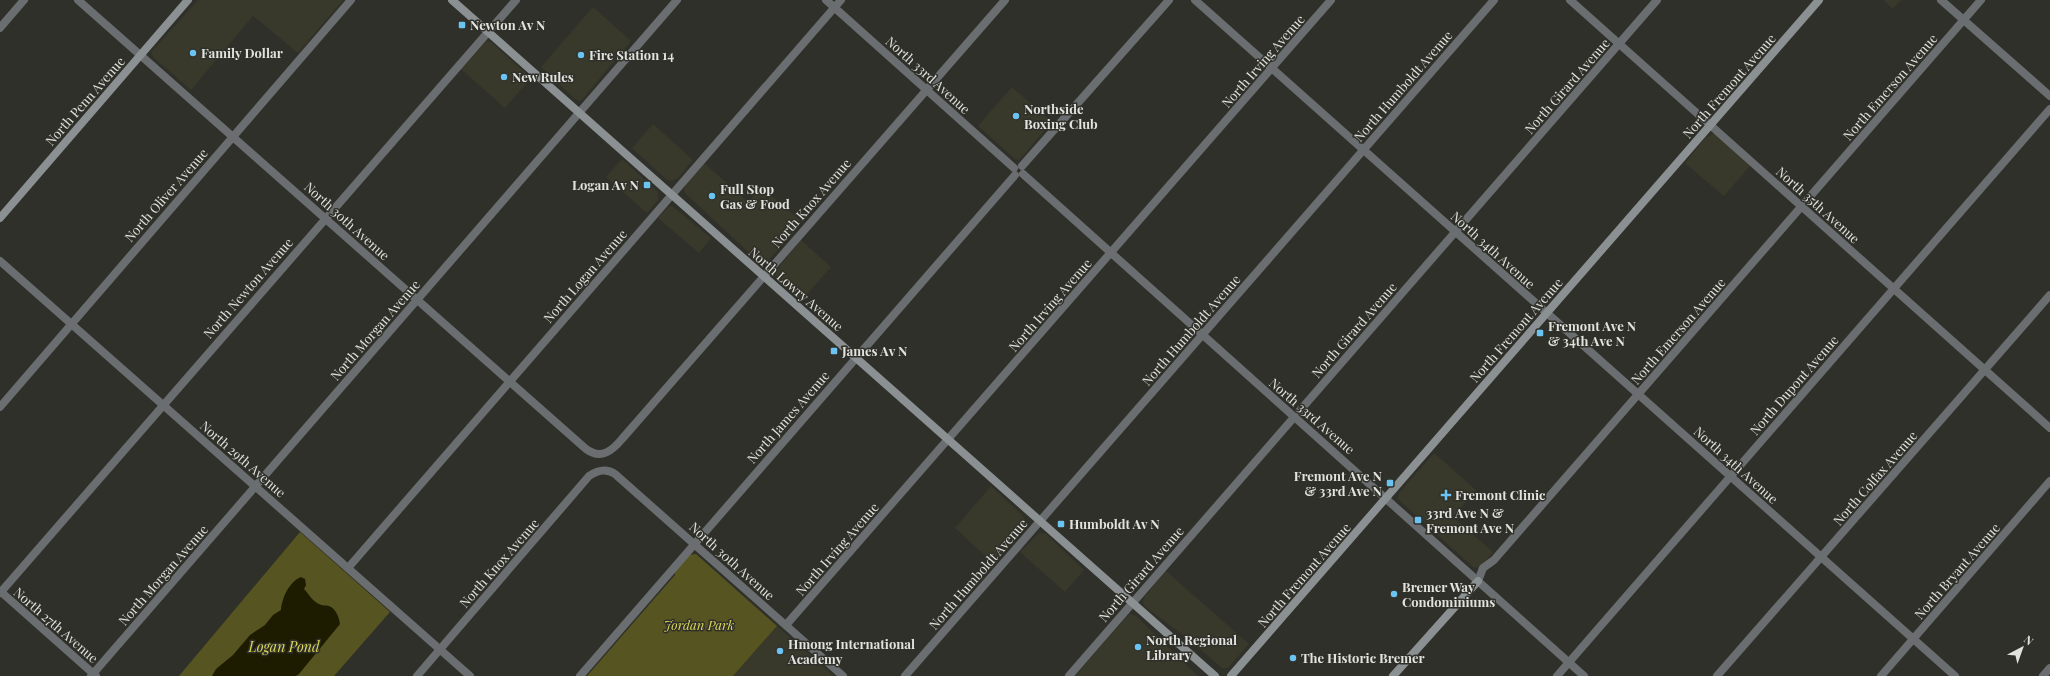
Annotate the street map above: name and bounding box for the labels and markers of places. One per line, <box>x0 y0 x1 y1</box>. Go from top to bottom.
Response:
place label: Newton Av N <box>470 16 546 33</box>
marker: Newton Av N <box>457 20 467 30</box>
place label: Family Dollar <box>201 44 283 61</box>
place label: Fire Station 14 <box>589 46 674 63</box>
marker: Family Dollar <box>188 48 198 58</box>
marker: Fire Station 14 <box>576 50 586 60</box>
place label: New Rules <box>512 68 574 85</box>
marker: New Rules <box>499 72 509 82</box>
place label: Northside Boxing Club <box>1024 100 1098 132</box>
marker: Northside Boxing Club <box>1011 111 1021 121</box>
place label: Logan Av N <box>572 176 640 193</box>
marker: Logan Av N <box>642 180 652 190</box>
place label: Full Stop Gas & Food <box>720 180 790 212</box>
marker: Full Stop Gas & Food <box>707 191 717 201</box>
place label: Fremont Ave N & 34th Ave N <box>1548 317 1637 349</box>
marker: Fremont Ave N & 34th Ave N <box>1535 328 1545 338</box>
place label: James Av N <box>841 342 908 359</box>
marker: James Av N <box>829 346 839 356</box>
place label: Fremont Ave N & 33rd Ave N <box>1294 467 1383 499</box>
marker: Fremont Ave N & 33rd Ave N <box>1385 478 1395 488</box>
place label: Fremont Clinic <box>1455 486 1546 503</box>
marker: Fremont Clinic <box>1440 489 1452 501</box>
place label: 33rd Ave N & Fremont Ave N <box>1426 504 1515 536</box>
place label: Humboldt Av N <box>1069 515 1160 532</box>
marker: 33rd Ave N & Fremont Ave N <box>1413 515 1423 525</box>
marker: Humboldt Av N <box>1056 519 1066 529</box>
place label: Bremer Way Condominiums <box>1402 578 1495 610</box>
marker: Bremer Way Condominiums <box>1389 589 1399 599</box>
place label: North Regional Library <box>1146 631 1237 663</box>
place label: Hmong International Academy <box>787 635 915 667</box>
marker: North Regional Library <box>1133 642 1143 652</box>
marker: Hmong International Academy <box>775 646 785 656</box>
place label: The Historic Bremer <box>1301 649 1425 666</box>
marker: The Historic Bremer <box>1288 653 1298 663</box>

